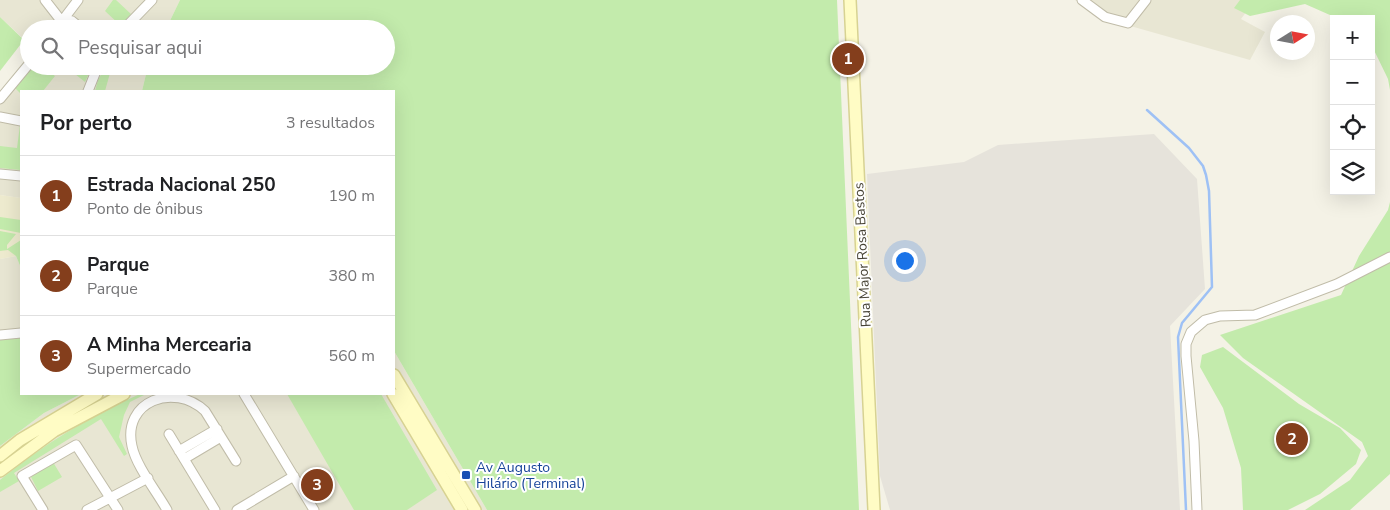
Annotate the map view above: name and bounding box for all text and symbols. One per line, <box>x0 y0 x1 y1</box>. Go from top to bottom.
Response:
north arrow <box>1270 15 1315 60</box>
map controls <box>1330 15 1375 195</box>
button: + <box>1330 15 1375 60</box>
search box <box>20 20 395 75</box>
icon: search <box>38 34 66 62</box>
text: Pesquisar aqui <box>78 35 202 61</box>
pin: 1 <box>832 40 864 78</box>
button: − <box>1330 60 1375 105</box>
button: locate <box>1330 105 1375 150</box>
text: Por perto <box>40 109 132 137</box>
text: 3 resultados <box>286 112 375 134</box>
button: layers <box>1330 150 1375 195</box>
text: Estrada Nacional 250 <box>87 172 276 198</box>
street label: Rua Major Rosa Bastos <box>849 182 876 328</box>
text: 1 <box>51 185 61 207</box>
text: 190 m <box>328 185 375 207</box>
text: Ponto de ônibus <box>87 198 203 220</box>
your location <box>892 248 918 274</box>
text: Parque <box>87 252 149 278</box>
text: 2 <box>51 265 61 287</box>
text: 380 m <box>328 265 375 287</box>
text: Parque <box>87 278 138 300</box>
text: A Minha Mercearia <box>87 332 252 358</box>
text: 3 <box>51 345 61 367</box>
text: 560 m <box>328 345 375 367</box>
text: Supermercado <box>87 358 191 380</box>
pin: 2 <box>1276 420 1308 458</box>
place label: Av Augusto Hilário (Terminal) <box>476 458 586 493</box>
pin: 3 <box>301 466 333 504</box>
marker: Av Augusto Hilário (Terminal) <box>460 469 472 481</box>

